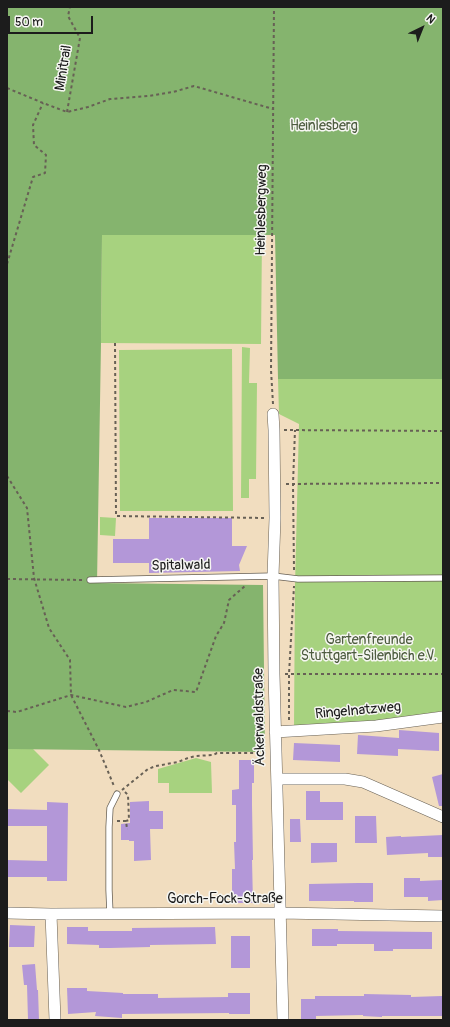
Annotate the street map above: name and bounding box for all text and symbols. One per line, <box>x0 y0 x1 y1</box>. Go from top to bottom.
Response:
scale bar <box>10 8 95 34</box>
north arrow <box>402 8 442 48</box>
text: N <box>423 12 438 26</box>
text: 50 m <box>15 15 43 30</box>
street label: Minitrail <box>52 44 76 92</box>
park label: Heinlesberg <box>290 118 358 134</box>
street label: Heinlesbergweg <box>253 164 271 256</box>
street label: Spitalwald <box>151 557 211 575</box>
park label: Gartenfreunde Stuttgart-Silenbich e.V. <box>301 632 437 664</box>
street label: Äckerwaldstraße <box>251 668 269 766</box>
street label: Ringelnatzweg <box>314 699 402 723</box>
street label: Gorch-Fock-Straße <box>167 891 283 907</box>

